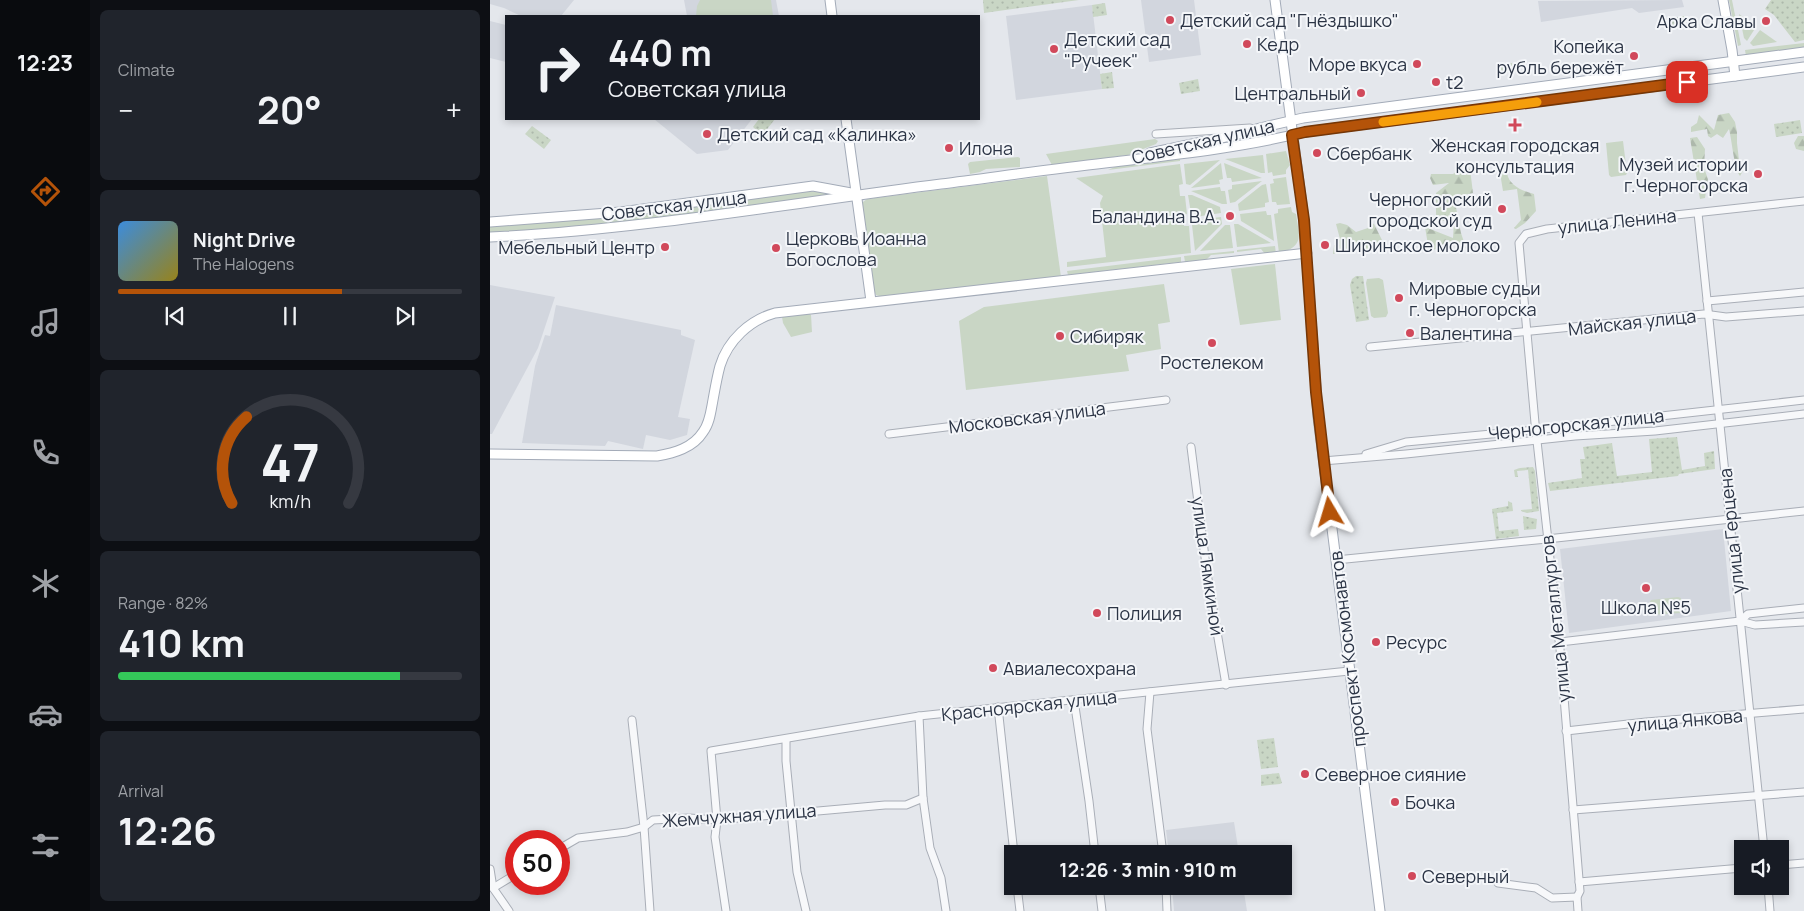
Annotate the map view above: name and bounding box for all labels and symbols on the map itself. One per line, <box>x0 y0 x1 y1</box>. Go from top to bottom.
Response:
place label: Детский сад "Гнёздышко" <box>1180 8 1399 32</box>
place label: Арка Славы <box>1656 9 1756 33</box>
marker: Детский сад "Гнёздышко" <box>1164 14 1176 26</box>
marker: Арка Славы <box>1760 15 1772 27</box>
place label: Детский сад "Ручеек" <box>1064 27 1170 72</box>
place label: Кедр <box>1257 32 1299 56</box>
place label: Копейка рубль бережёт <box>1497 34 1624 79</box>
marker: Кедр <box>1241 38 1253 50</box>
marker: Детский сад "Ручеек" <box>1048 43 1060 55</box>
marker: Копейка рубль бережёт <box>1628 50 1640 62</box>
place label: Море вкуса <box>1309 52 1407 76</box>
marker: Море вкуса <box>1411 58 1423 70</box>
pin <box>1666 61 1708 103</box>
place label: t2 <box>1446 70 1463 94</box>
marker: t2 <box>1430 76 1442 88</box>
place label: Центральный <box>1235 81 1351 105</box>
marker: Центральный <box>1355 87 1367 99</box>
street label: Советская улица <box>1129 113 1277 169</box>
marker: Женская городская консультация <box>1508 118 1522 132</box>
place label: Детский сад «Калинка» <box>717 122 917 146</box>
marker: Детский сад «Калинка» <box>701 128 713 140</box>
place label: Женская городская консультация <box>1431 133 1599 178</box>
place label: Илона <box>959 136 1013 160</box>
place label: Сбербанк <box>1327 141 1413 165</box>
marker: Илона <box>943 142 955 154</box>
marker: Сбербанк <box>1311 147 1323 159</box>
place label: Музей истории г.Черногорска <box>1619 152 1748 197</box>
marker: Музей истории г.Черногорска <box>1752 168 1764 180</box>
street label: Советская улица <box>600 184 748 226</box>
place label: Черногорский городской суд <box>1368 187 1492 232</box>
marker: Черногорский городской суд <box>1496 203 1508 215</box>
street label: улица Ленина <box>1557 203 1677 239</box>
place label: Баландина В.А. <box>1092 204 1220 228</box>
marker: Баландина В.А. <box>1224 210 1236 222</box>
place label: Церковь Иоанна Богослова <box>786 226 927 271</box>
place label: Ширинское молоко <box>1335 233 1500 257</box>
place label: Мебельный Центр <box>498 235 655 259</box>
marker: Ширинское молоко <box>1319 239 1331 251</box>
marker: Мебельный Центр <box>659 241 671 253</box>
marker: Церковь Иоанна Богослова <box>770 242 782 254</box>
place label: Мировые судьи г. Черногорска <box>1409 276 1541 321</box>
marker: Мировые судьи г. Черногорска <box>1393 292 1405 304</box>
street label: Майская улица <box>1567 303 1697 341</box>
place label: Валентина <box>1420 321 1513 345</box>
place label: Сибиряк <box>1070 324 1144 348</box>
marker: Валентина <box>1404 327 1416 339</box>
marker: Сибиряк <box>1054 330 1066 342</box>
marker: Ростелеком <box>1206 337 1218 349</box>
place label: Ростелеком <box>1160 350 1264 374</box>
street label: Московская улица <box>947 395 1107 439</box>
street label: Черногорская улица <box>1487 403 1665 445</box>
street label: улица Герцена <box>1712 467 1750 595</box>
position arrow <box>1303 485 1355 537</box>
street label: улица Лямкиной <box>1186 495 1230 637</box>
street label: улица Металлургов <box>1534 534 1576 704</box>
street label: проспект Космонавтов <box>1323 549 1371 748</box>
marker: Школа №5 <box>1640 582 1652 594</box>
place label: Школа №5 <box>1601 595 1691 619</box>
place label: Полиция <box>1107 601 1182 625</box>
marker: Полиция <box>1091 607 1103 619</box>
place label: Ресурс <box>1386 630 1447 654</box>
marker: Ресурс <box>1370 636 1382 648</box>
place label: Авиалесохрана <box>1003 656 1136 680</box>
marker: Авиалесохрана <box>987 662 999 674</box>
street label: Красноярская улица <box>940 684 1118 726</box>
street label: улица Янкова <box>1626 703 1744 737</box>
place label: Северное сияние <box>1315 762 1466 786</box>
marker: Северное сияние <box>1299 768 1311 780</box>
place label: Бочка <box>1405 790 1455 814</box>
marker: Бочка <box>1389 796 1401 808</box>
street label: Жемчужная улица <box>661 798 817 832</box>
speed limit sign: 50 <box>505 830 570 895</box>
place label: Северный <box>1422 864 1509 888</box>
marker: Северный <box>1406 870 1418 882</box>

